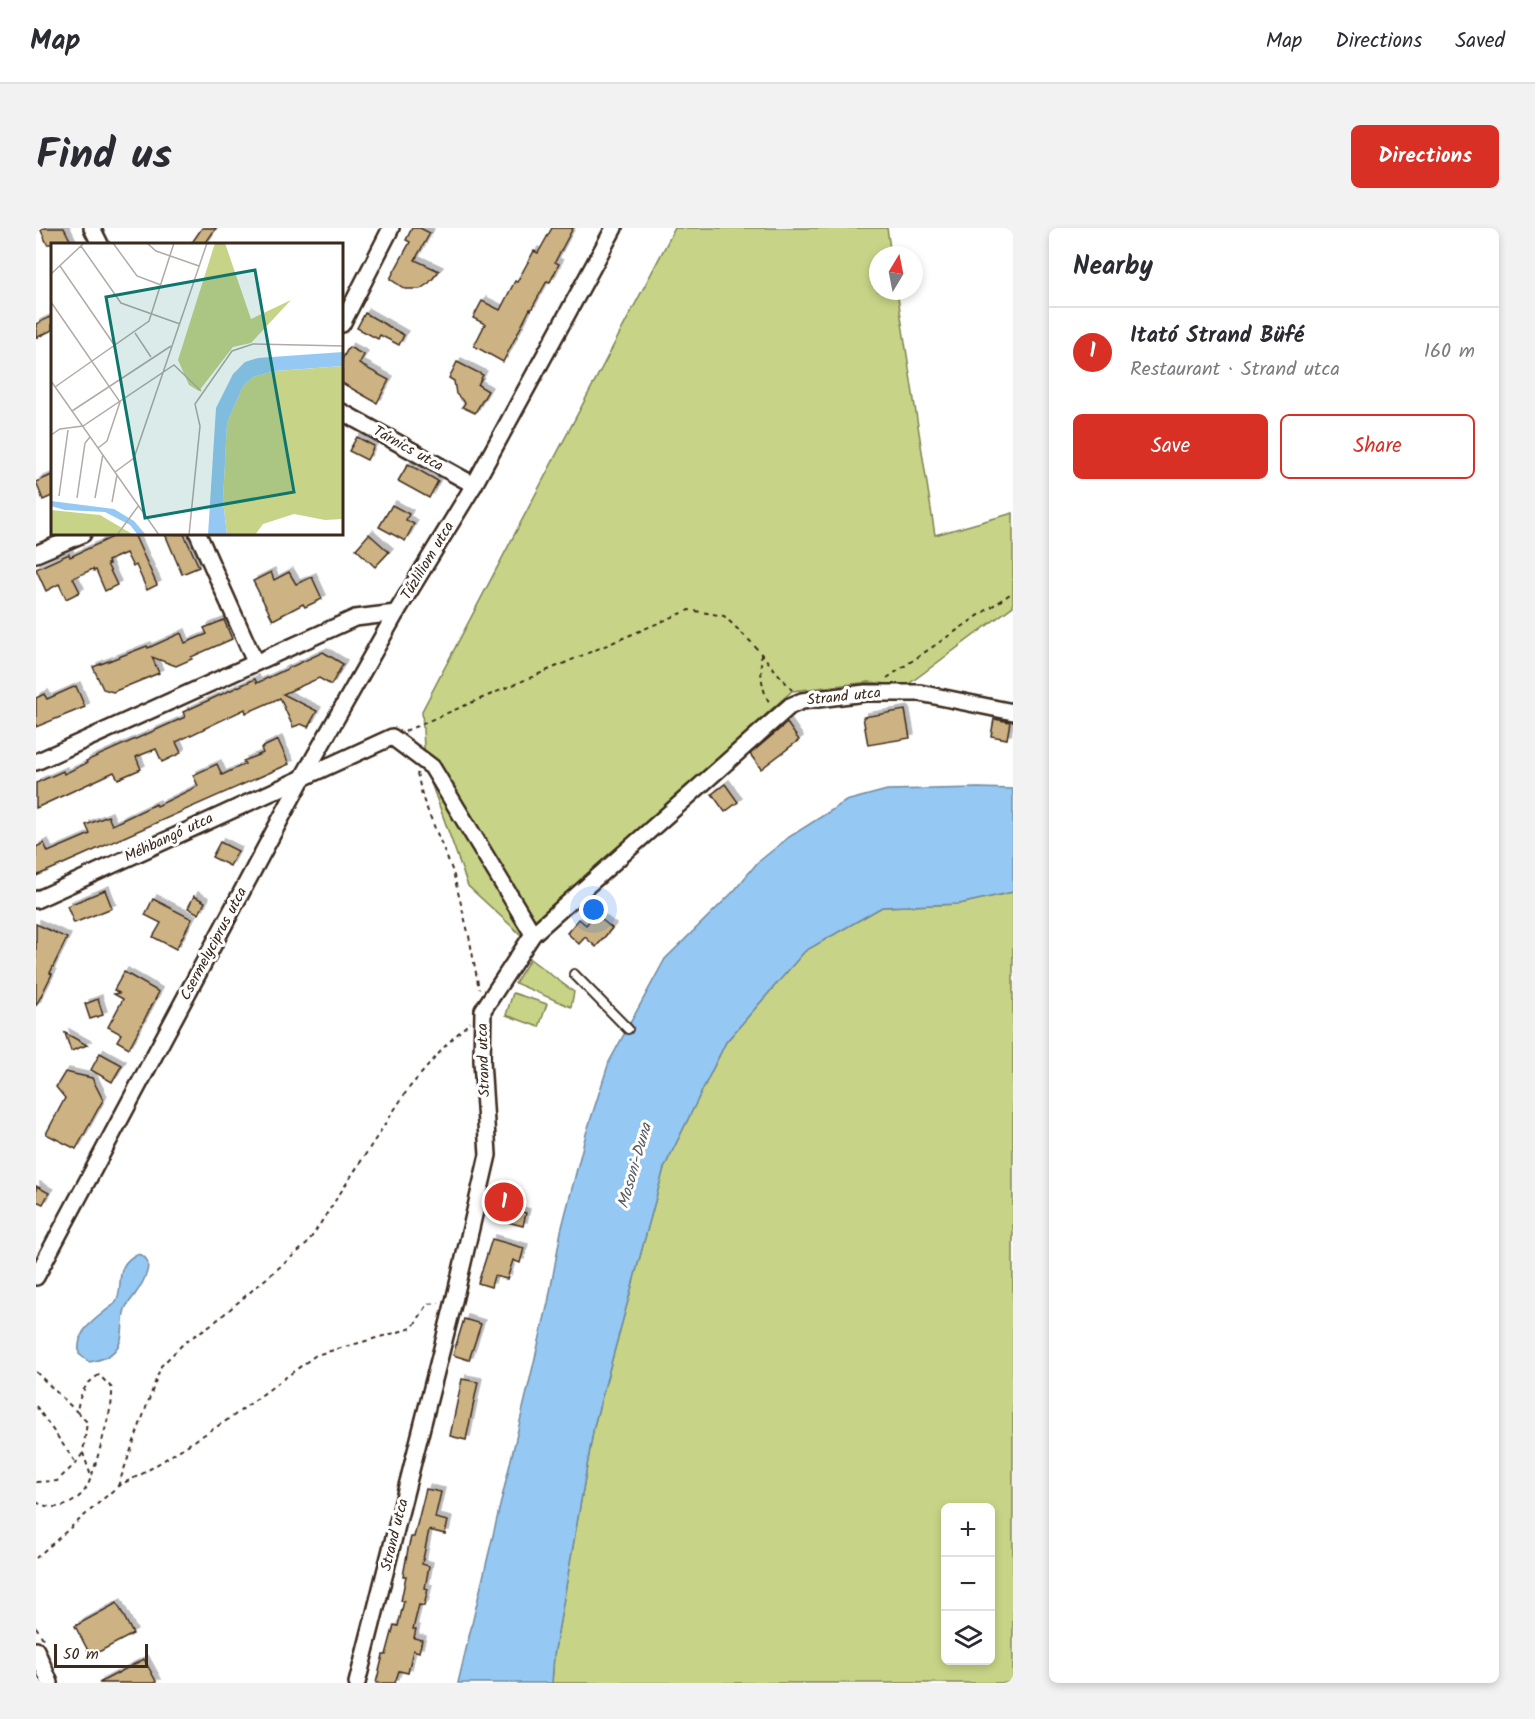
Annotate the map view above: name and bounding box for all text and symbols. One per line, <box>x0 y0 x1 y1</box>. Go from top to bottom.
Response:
text: Map <box>30 19 81 64</box>
text: Map <box>1266 25 1302 58</box>
text: Directions <box>1335 25 1422 58</box>
text: Saved <box>1455 25 1505 58</box>
text: Find us <box>36 123 172 190</box>
button: Directions <box>1351 125 1499 188</box>
inset map <box>51 243 344 536</box>
north arrow <box>869 246 923 300</box>
text: Nearby <box>1073 246 1153 288</box>
text: Itató Strand Büfé <box>1130 319 1304 354</box>
text: 1 <box>1089 336 1096 368</box>
text: 160 m <box>1424 336 1475 368</box>
text: Restaurant · Strand utca <box>1130 354 1340 386</box>
button: Save <box>1073 414 1268 479</box>
button: Share <box>1280 414 1475 479</box>
street label: Tárnics utca <box>368 420 448 478</box>
street label: Tűzliliom utca <box>395 517 461 605</box>
street label: Strand utca <box>806 681 882 713</box>
street label: Méhbangó utca <box>120 807 218 869</box>
street label: Csermelyciprus utca <box>174 883 254 1005</box>
your location <box>579 895 608 924</box>
street label: Strand utca <box>471 1023 497 1097</box>
water label: Mosoni-Duna <box>611 1119 660 1212</box>
pin: 1 <box>484 1180 524 1224</box>
street label: Strand utca <box>374 1496 416 1574</box>
map controls <box>941 1503 995 1665</box>
button: + <box>941 1503 995 1557</box>
button: − <box>941 1557 995 1611</box>
button: layers <box>941 1611 995 1665</box>
scale bar <box>54 1641 148 1668</box>
text: 50 m <box>63 1642 99 1667</box>

